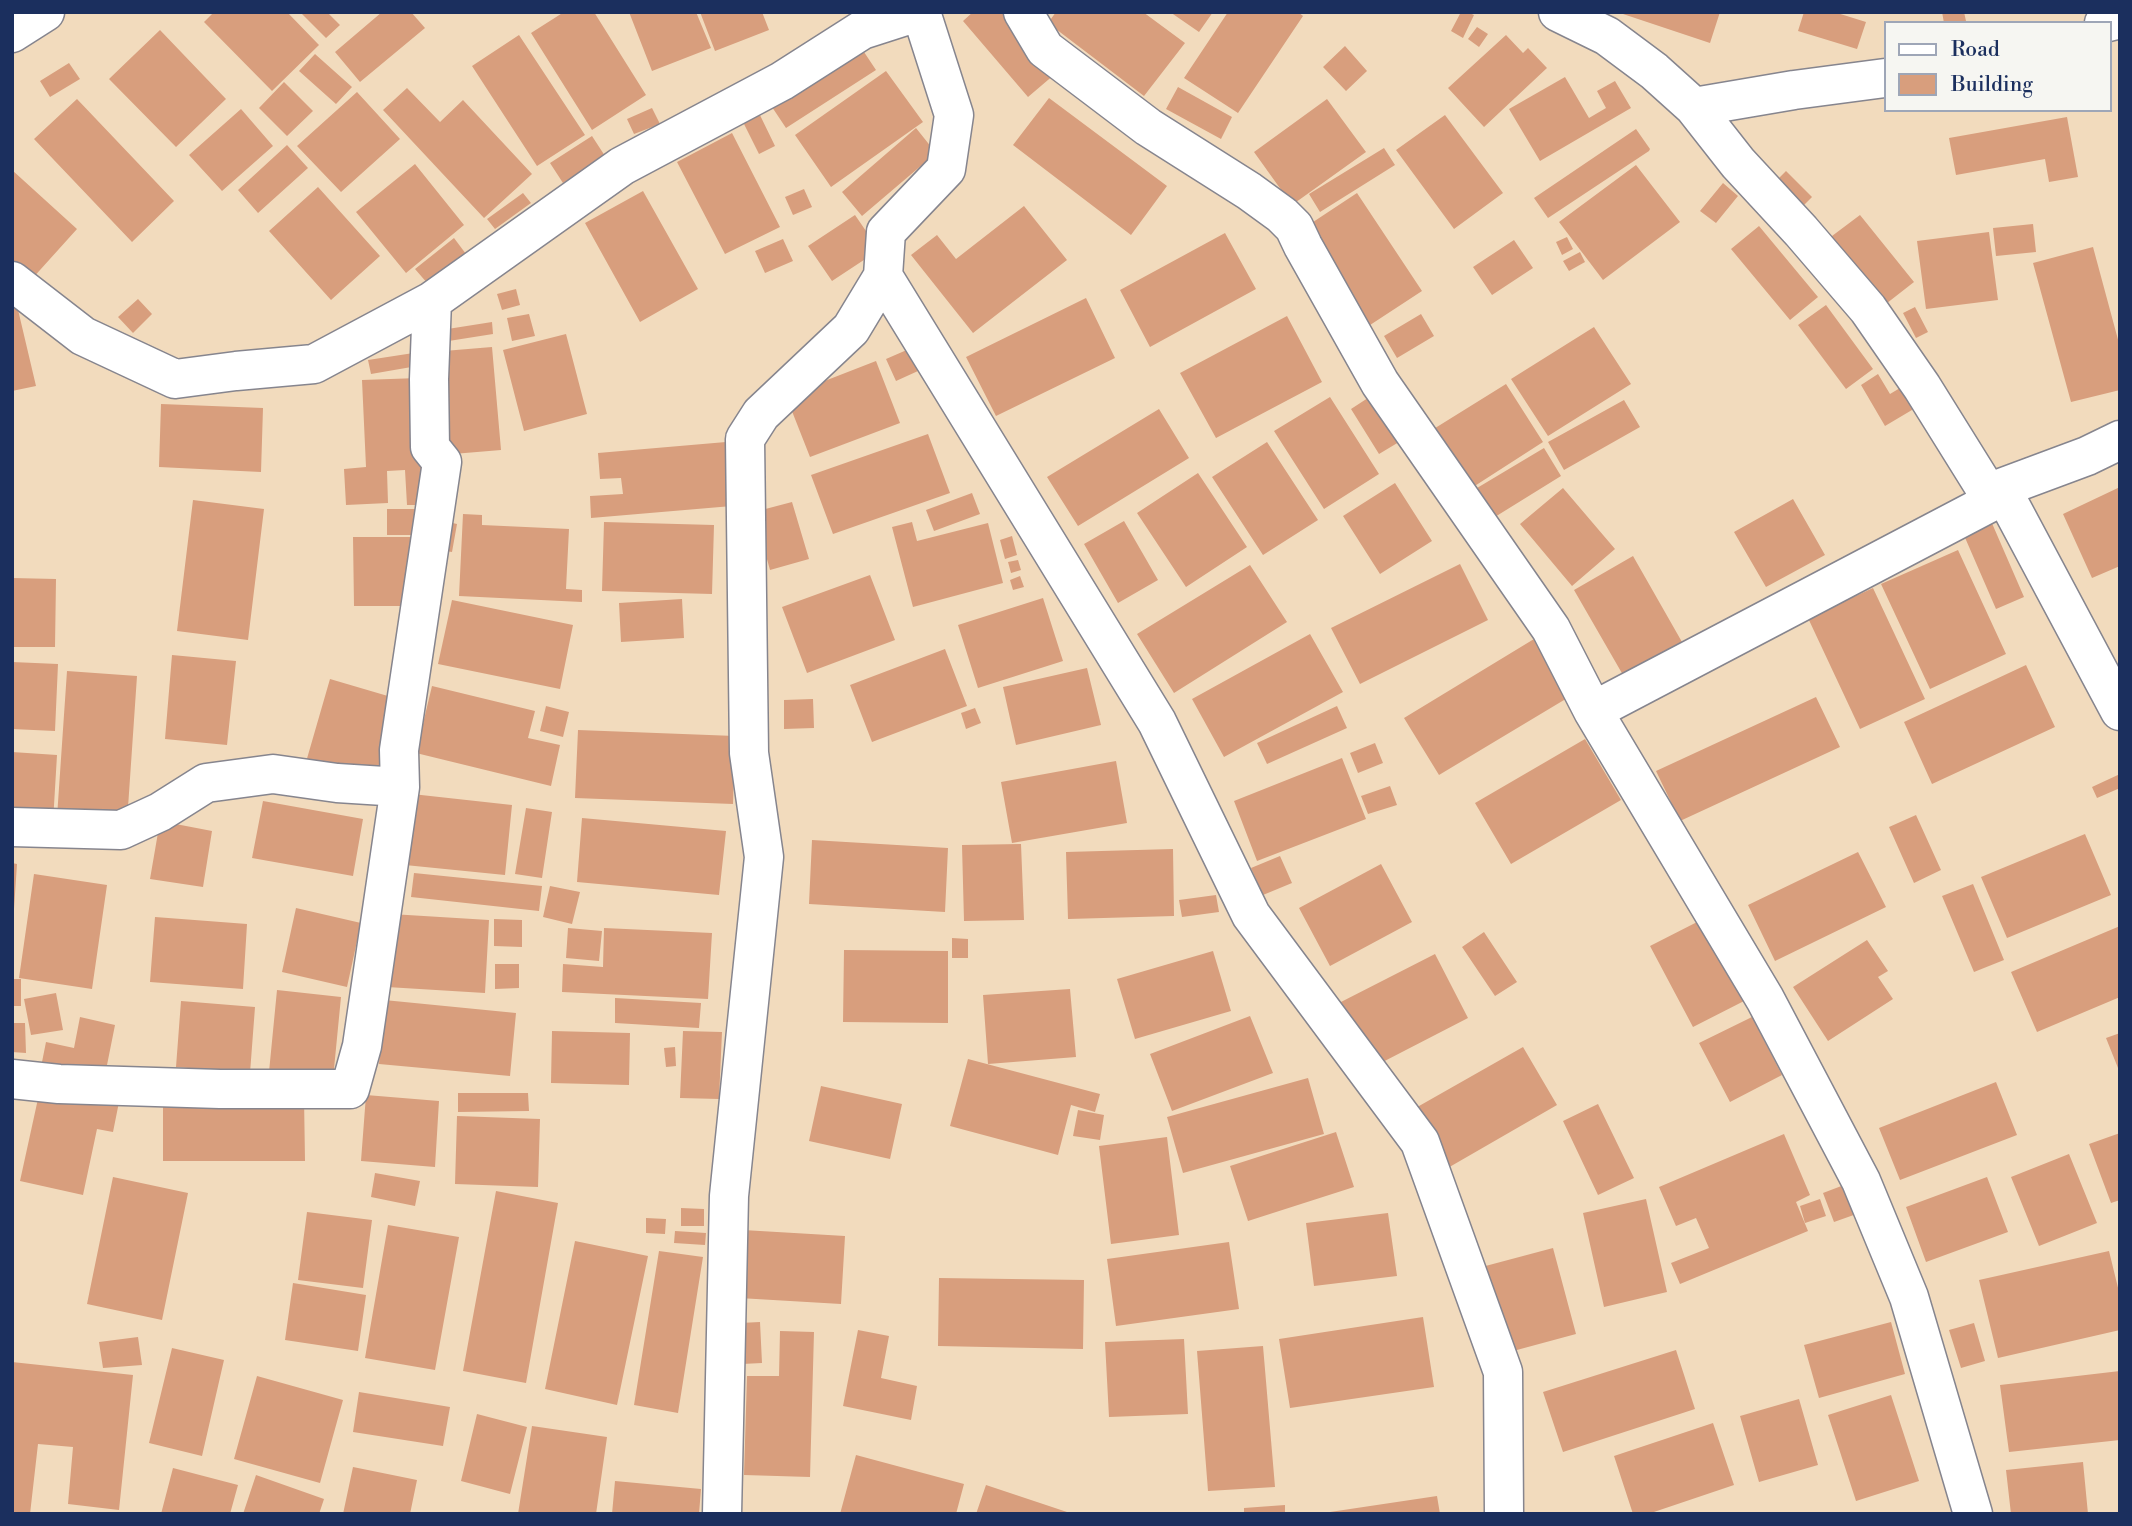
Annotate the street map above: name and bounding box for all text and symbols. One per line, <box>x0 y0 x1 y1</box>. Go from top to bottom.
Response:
legend <box>1884 21 2111 112</box>
text: Road <box>1951 37 2000 63</box>
text: Building <box>1951 72 2033 98</box>

